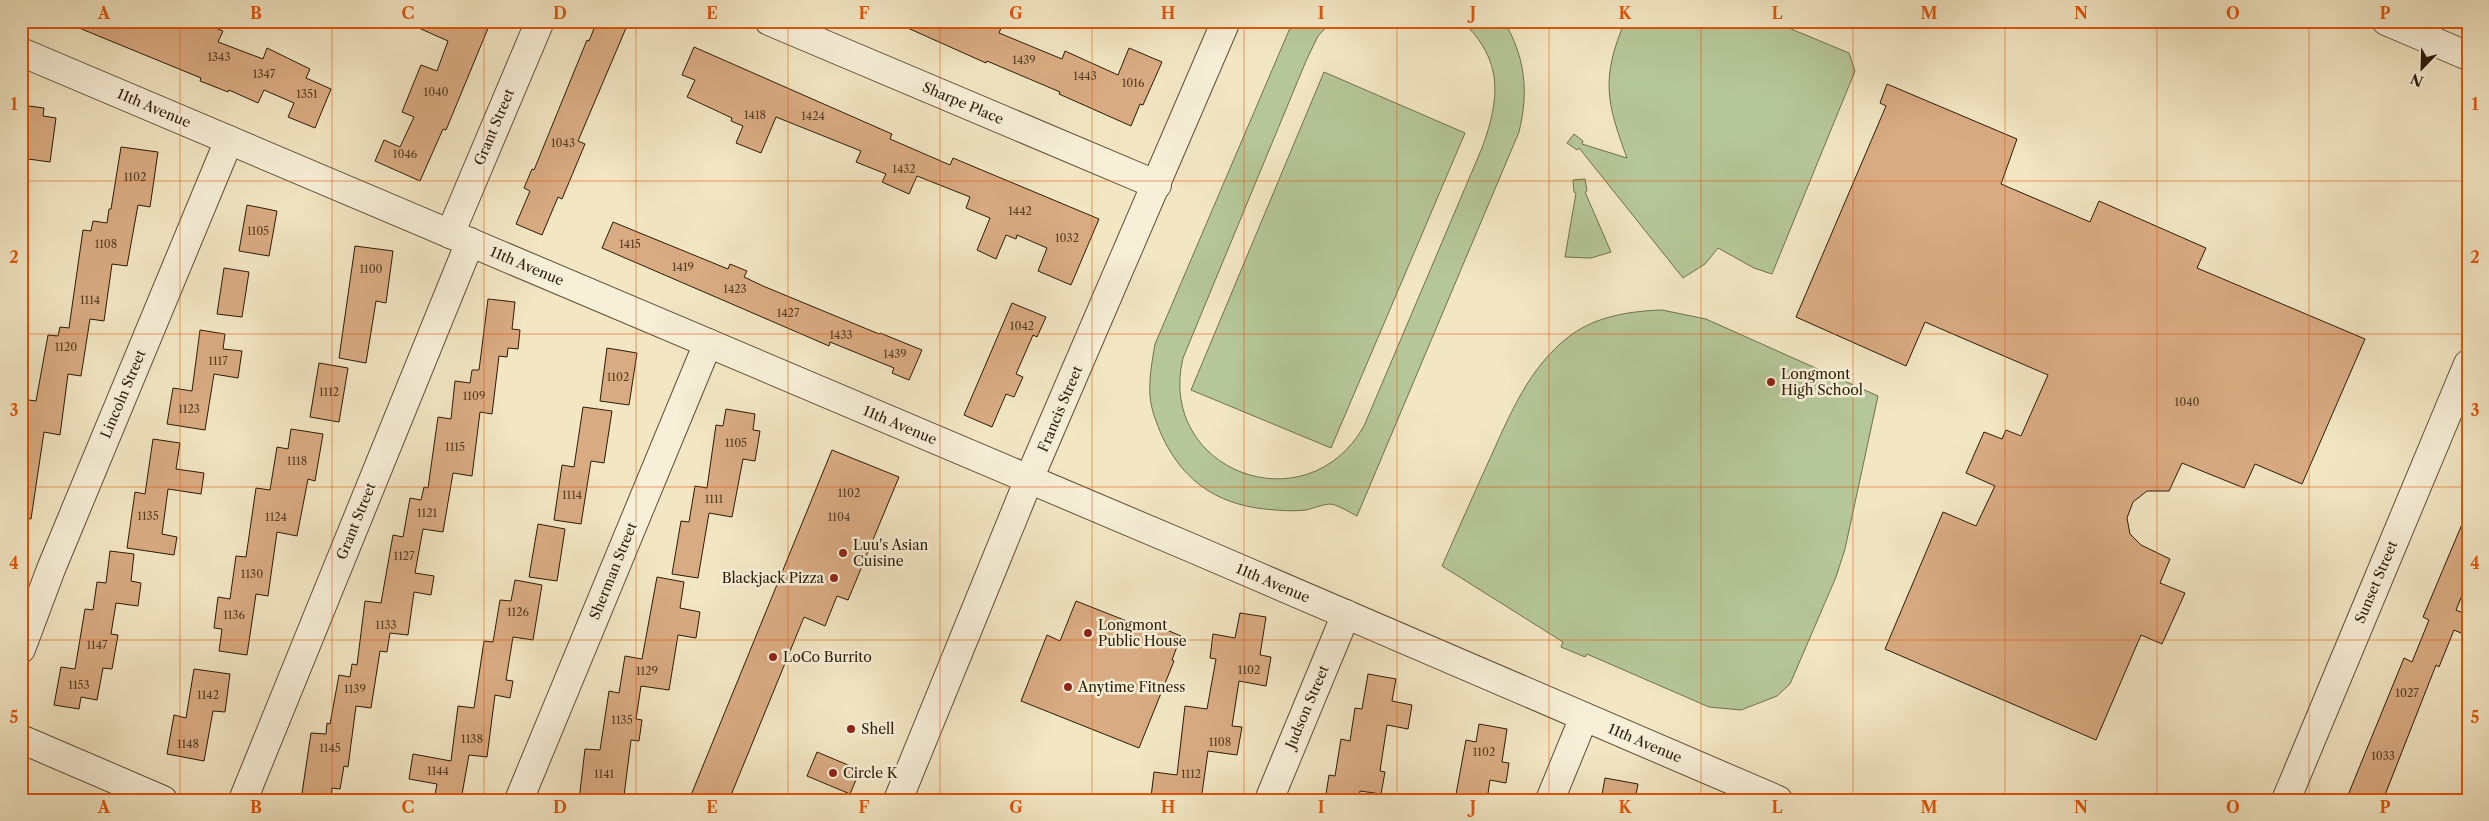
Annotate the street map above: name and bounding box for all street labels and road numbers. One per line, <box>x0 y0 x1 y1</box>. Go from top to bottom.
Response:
street label: Sharpe Place <box>920 78 1007 128</box>
street label: 11th Avenue <box>114 84 194 132</box>
street label: Grant Street <box>470 86 518 168</box>
street label: 11th Avenue <box>487 242 567 290</box>
street label: Lincoln Street <box>96 347 150 441</box>
street label: Francis Street <box>1034 363 1086 455</box>
street label: 11th Avenue <box>860 401 940 449</box>
street label: Grant Street <box>332 480 380 562</box>
street label: Sherman Street <box>585 520 641 622</box>
street label: Sunset Street <box>2351 538 2402 626</box>
street label: 11th Avenue <box>1233 559 1313 607</box>
street label: Judson Street <box>1281 663 1333 753</box>
street label: 11th Avenue <box>1605 719 1685 767</box>

